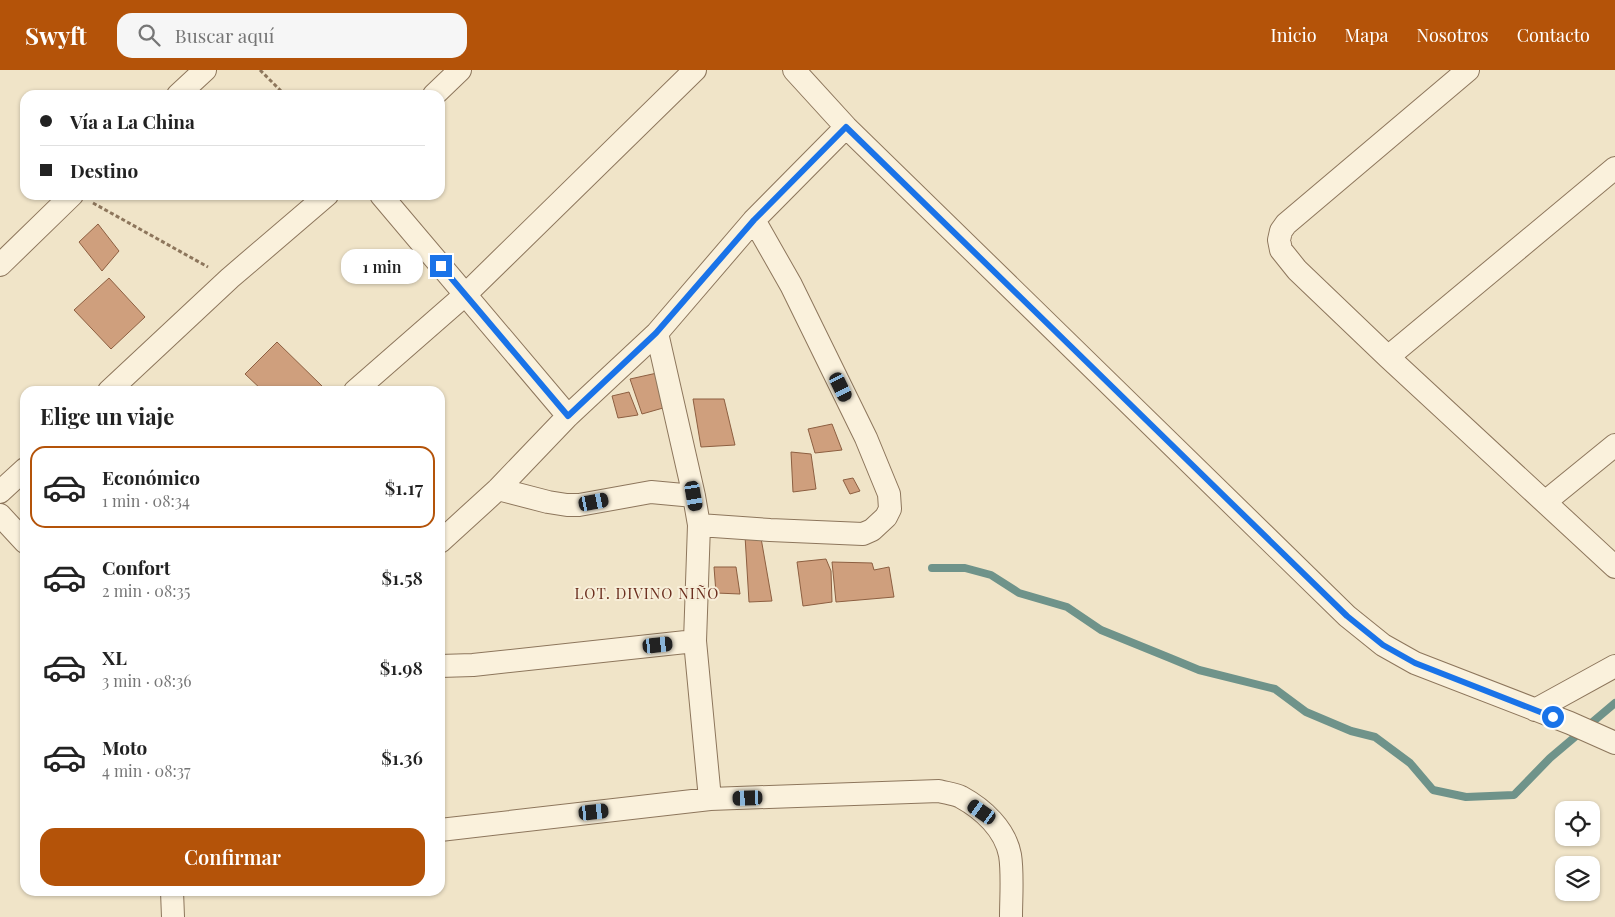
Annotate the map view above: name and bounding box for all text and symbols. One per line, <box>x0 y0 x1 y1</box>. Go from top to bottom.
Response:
search box <box>117 13 467 58</box>
text: Swyft <box>25 19 87 51</box>
icon: search <box>135 21 163 49</box>
text: Buscar aquí <box>175 22 274 48</box>
text: Inicio <box>1271 23 1317 47</box>
text: Mapa <box>1345 23 1389 47</box>
text: Nosotros <box>1417 23 1489 47</box>
text: Contacto <box>1517 23 1590 47</box>
text: Vía a La China <box>70 108 195 134</box>
text: Destino <box>70 157 138 183</box>
callout: 1 min <box>341 248 424 284</box>
route end <box>430 255 452 277</box>
text: 1 min <box>363 256 401 277</box>
car <box>827 370 854 404</box>
text: Elige un viaje <box>40 401 174 431</box>
text: Económico <box>102 464 200 490</box>
icon: car <box>42 465 87 510</box>
text: $1.17 <box>385 474 423 500</box>
car <box>684 480 703 512</box>
text: 1 min · 08:34 <box>102 490 190 511</box>
car <box>577 492 610 512</box>
text: Confort <box>102 554 170 580</box>
icon: car <box>42 555 87 600</box>
text: $1.58 <box>382 564 423 590</box>
text: 2 min · 08:35 <box>102 580 190 601</box>
district label: LOT. DIVINO NIÑO <box>575 583 719 603</box>
car <box>642 636 673 654</box>
text: XL <box>102 644 127 670</box>
icon: car <box>42 645 87 690</box>
text: $1.98 <box>380 654 423 680</box>
text: 3 min · 08:36 <box>102 670 192 691</box>
route start <box>1542 706 1564 728</box>
text: Moto <box>102 734 147 760</box>
icon: car <box>42 735 87 780</box>
text: $1.36 <box>381 744 423 770</box>
text: 4 min · 08:37 <box>102 760 190 781</box>
car <box>732 790 763 806</box>
car <box>965 797 998 827</box>
map controls <box>1555 801 1600 901</box>
button: locate <box>1555 801 1600 846</box>
car <box>578 803 609 821</box>
button: Confirmar <box>40 828 425 886</box>
button: layers <box>1555 856 1600 901</box>

